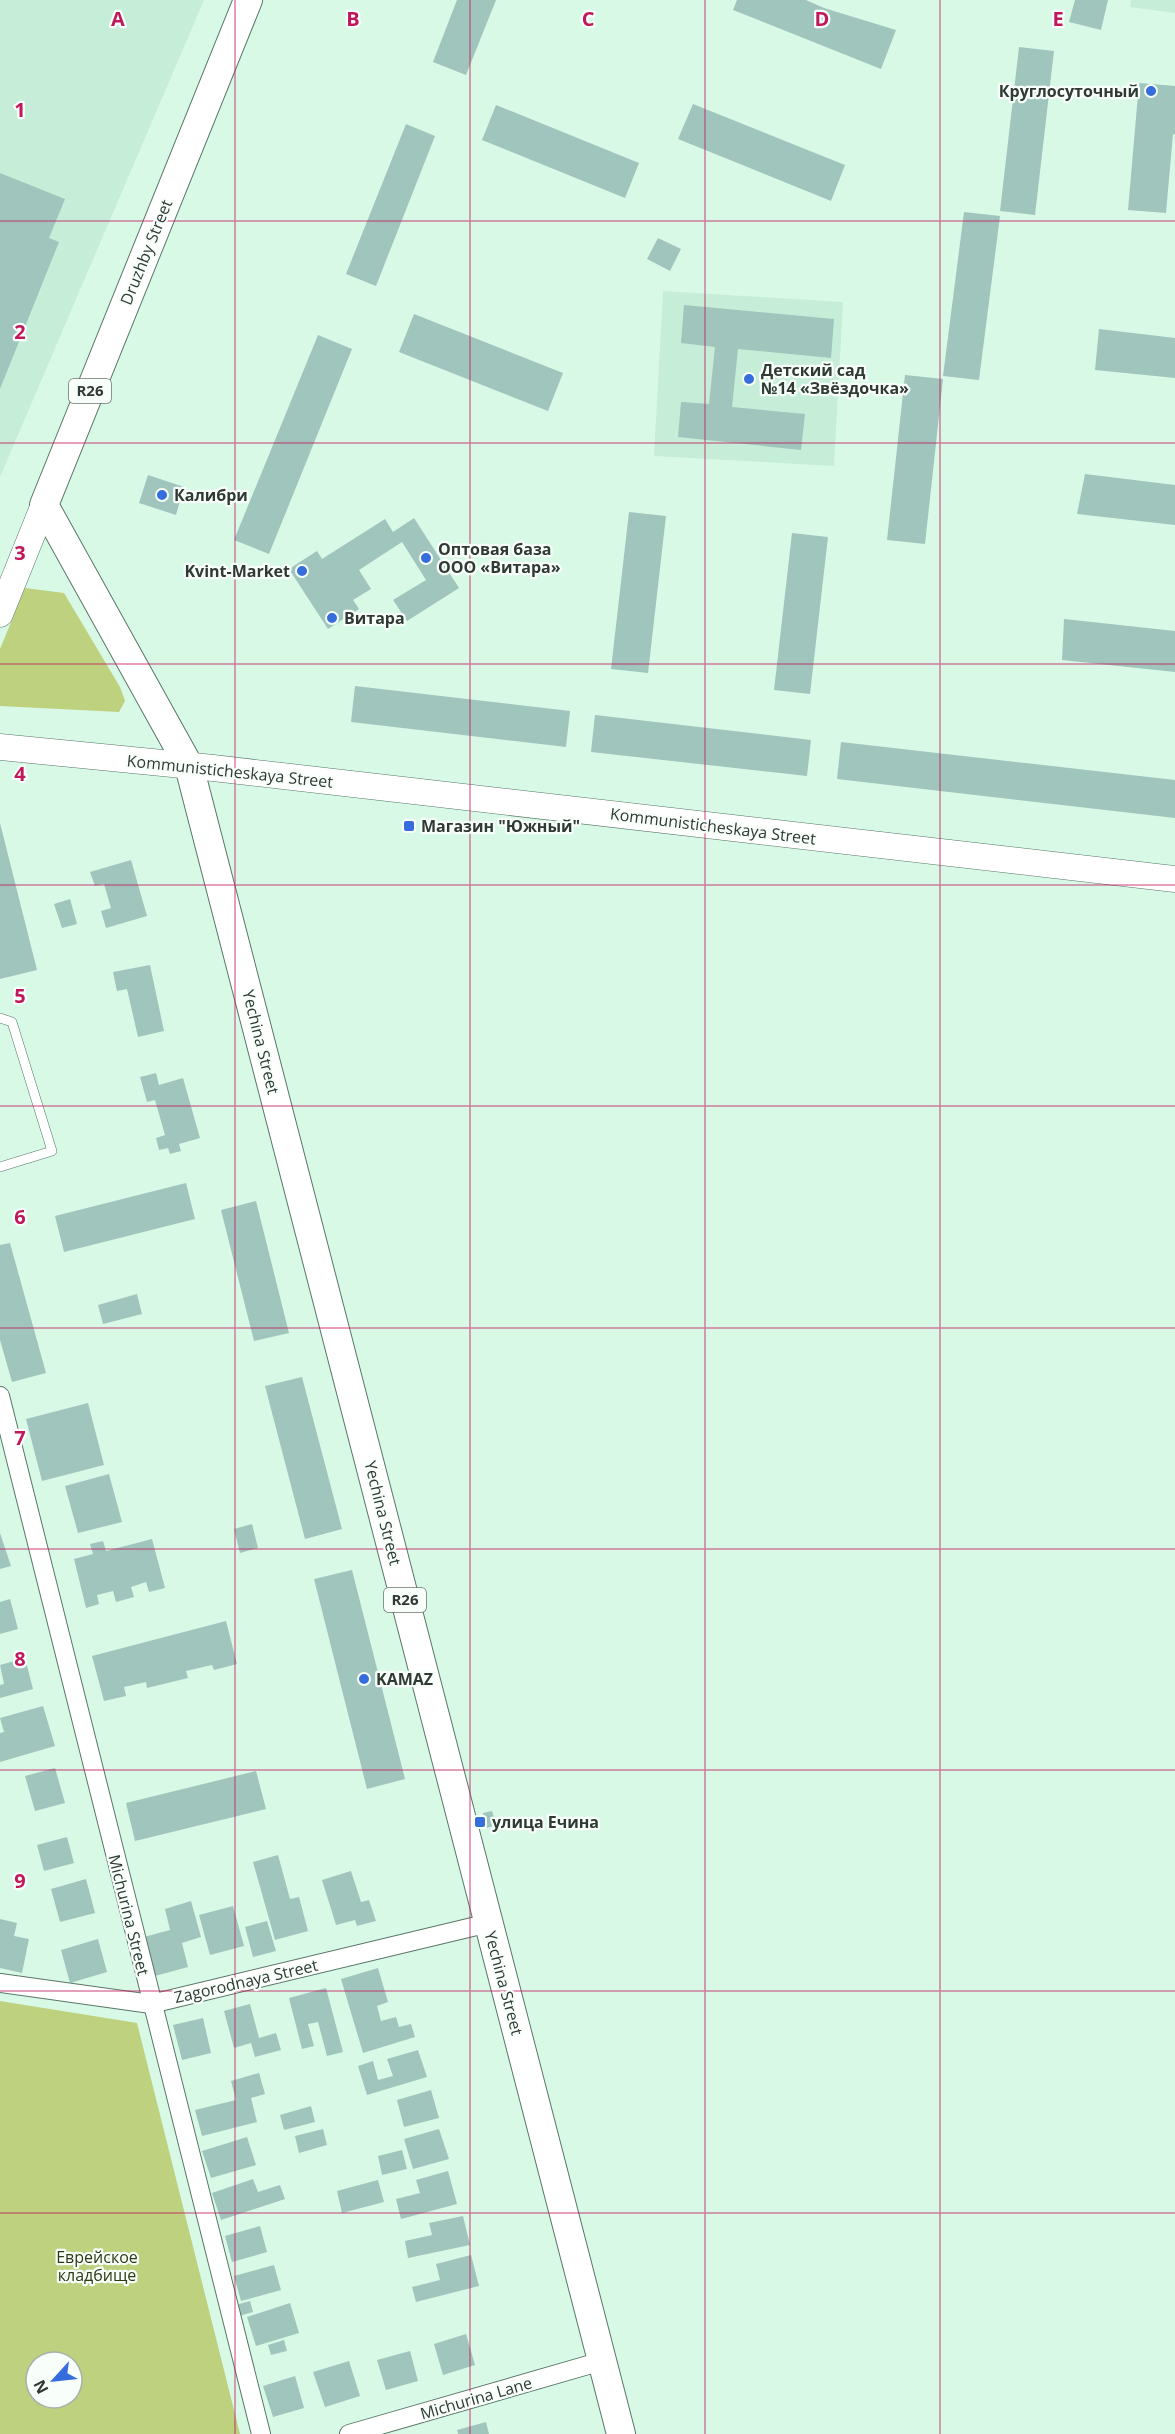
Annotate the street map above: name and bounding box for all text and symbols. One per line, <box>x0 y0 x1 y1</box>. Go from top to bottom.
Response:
text: A <box>111 5 125 32</box>
text: B <box>346 5 360 32</box>
text: C <box>582 5 595 32</box>
text: D <box>815 5 829 32</box>
text: E <box>1052 5 1064 32</box>
place label: Круглосуточный <box>999 80 1139 102</box>
marker: Круглосуточный <box>1144 84 1158 98</box>
text: 1 <box>14 96 26 123</box>
street label: Druzhby Street <box>115 196 177 308</box>
text: 2 <box>14 318 26 345</box>
place label: Детский сад №14 «Звёздочка» <box>761 359 909 399</box>
marker: Детский сад №14 «Звёздочка» <box>742 372 756 386</box>
road number: R26 <box>69 379 111 403</box>
place label: Калибри <box>174 484 248 506</box>
marker: Калибри <box>155 488 169 502</box>
place label: Оптовая база ООО «Витара» <box>438 538 561 578</box>
text: 3 <box>14 539 26 566</box>
marker: Оптовая база ООО «Витара» <box>419 551 433 565</box>
place label: Kvint-Market <box>184 560 290 582</box>
marker: Kvint-Market <box>295 564 309 578</box>
place label: Витара <box>344 607 405 629</box>
marker: Витара <box>325 611 339 625</box>
street label: Kommunisticheskaya Street <box>126 749 334 793</box>
text: 4 <box>14 760 26 787</box>
street label: Kommunisticheskaya Street <box>609 802 817 850</box>
place label: Магазин "Южный" <box>421 815 580 837</box>
marker: Магазин "Южный" <box>402 819 416 833</box>
text: 5 <box>14 982 26 1009</box>
street label: Yechina Street <box>237 987 285 1097</box>
text: 6 <box>14 1203 26 1230</box>
text: 7 <box>14 1424 26 1451</box>
street label: Yechina Street <box>359 1458 407 1568</box>
road number: R26 <box>384 1588 426 1612</box>
text: 8 <box>14 1645 26 1672</box>
place label: KAMAZ <box>376 1668 433 1690</box>
marker: KAMAZ <box>357 1672 371 1686</box>
place label: улица Ечина <box>492 1811 599 1833</box>
marker: улица Ечина <box>473 1815 487 1829</box>
street label: Michurina Street <box>103 1852 155 1978</box>
text: 9 <box>14 1867 26 1894</box>
street label: Yechina Street <box>480 1928 529 2038</box>
street label: Zagorodnaya Street <box>172 1954 320 2008</box>
park label: Еврейское кладбище <box>56 2246 138 2286</box>
north arrow <box>24 2350 84 2410</box>
street label: Michurina Lane <box>418 2372 534 2424</box>
text: N <box>28 2376 53 2398</box>

